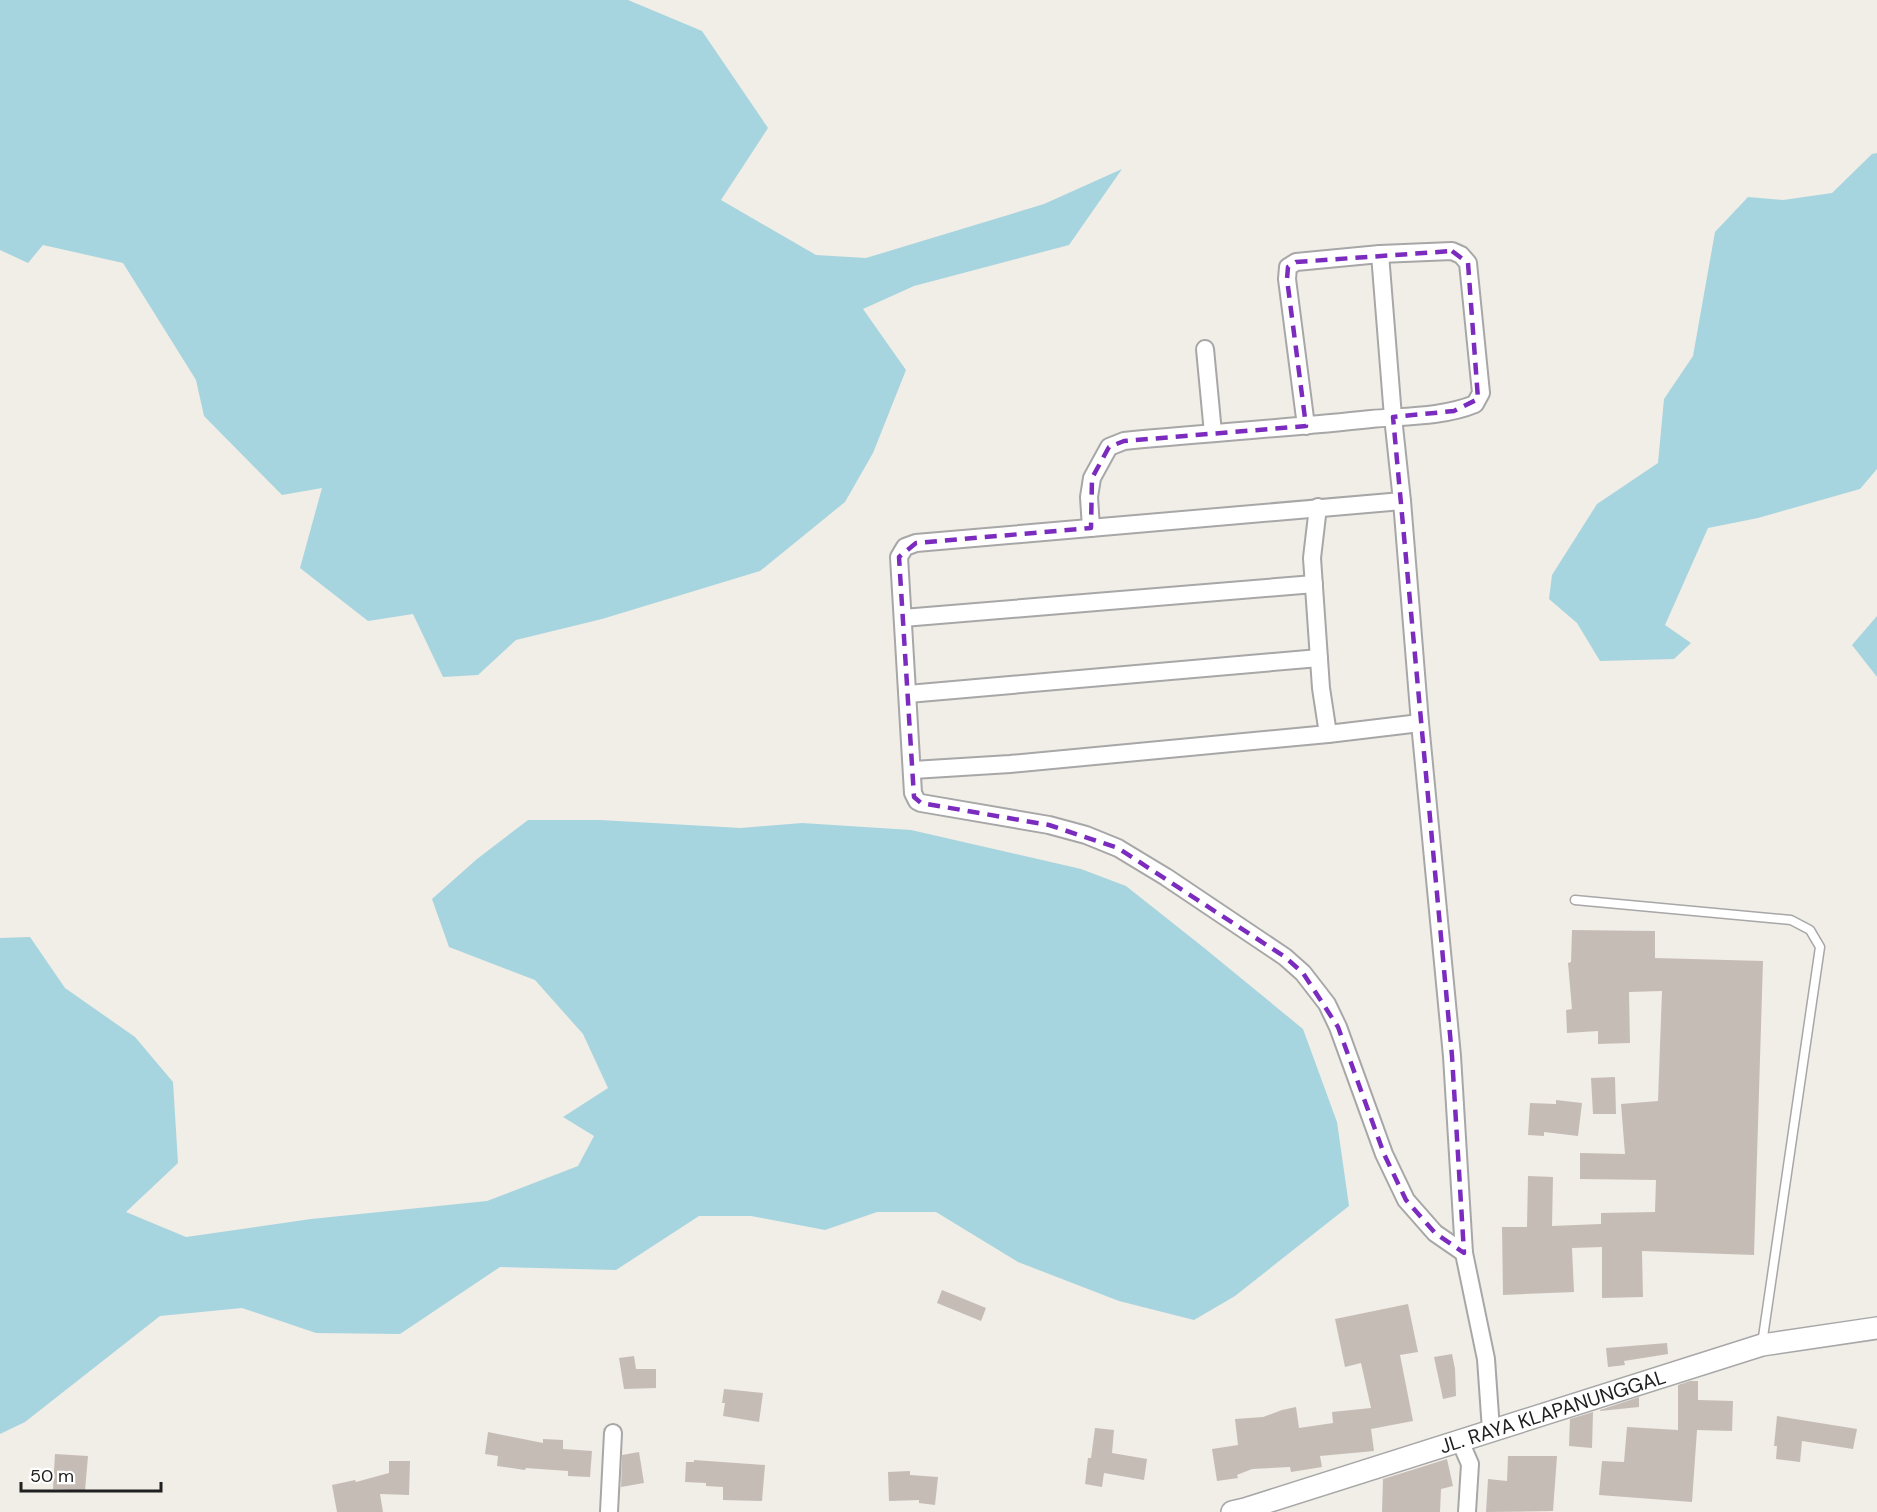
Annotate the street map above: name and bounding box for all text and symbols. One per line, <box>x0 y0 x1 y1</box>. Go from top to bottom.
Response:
street label: JL. RAYA KLAPANUNGGAL <box>1436 1363 1669 1459</box>
scale bar <box>21 1455 160 1493</box>
text: 50 m <box>30 1464 74 1488</box>

